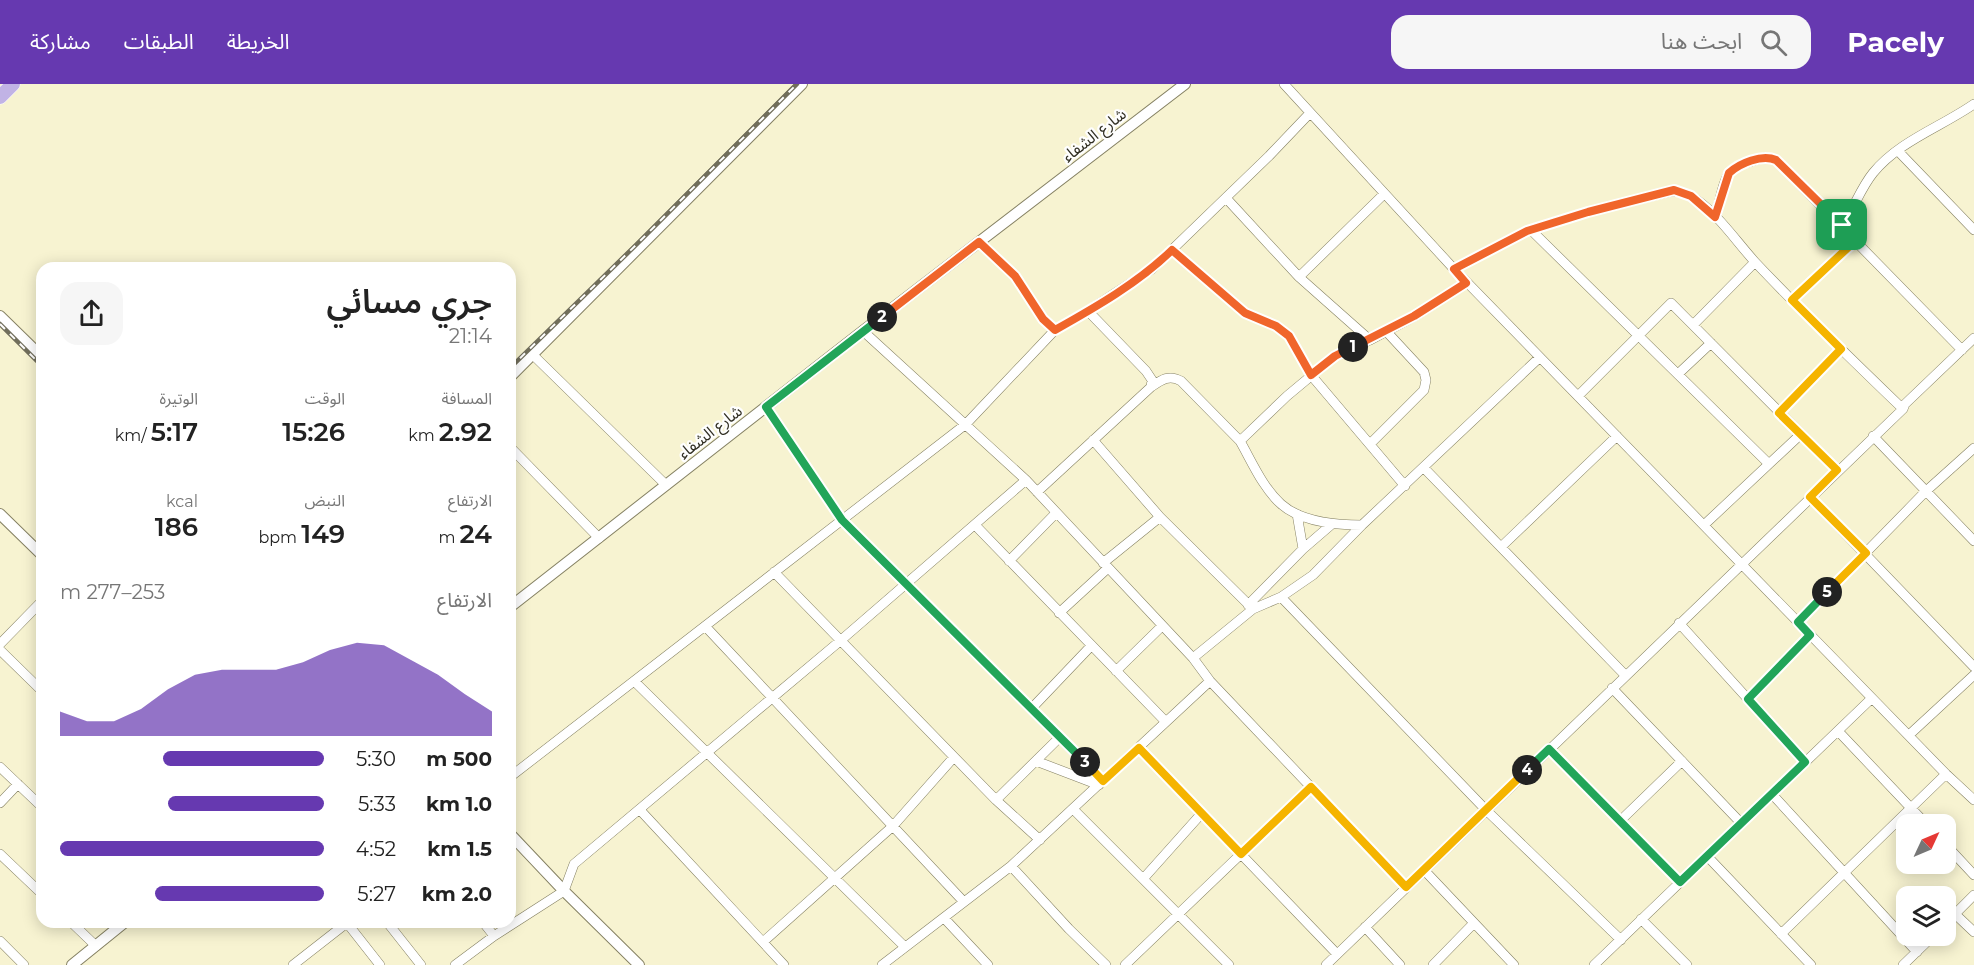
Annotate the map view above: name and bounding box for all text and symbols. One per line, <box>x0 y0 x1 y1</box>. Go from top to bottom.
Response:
search box <box>1391 15 1811 69</box>
text: Pacely <box>1847 25 1944 59</box>
icon: search <box>1757 26 1790 59</box>
text: ابحث هنا <box>1661 28 1742 55</box>
text: مشاركة <box>30 29 91 54</box>
text: الطبقات <box>124 29 194 54</box>
text: الخريطة <box>227 29 290 54</box>
street label: شارع الشفاء <box>1058 104 1132 168</box>
pin <box>1816 199 1867 250</box>
icon: arrive <box>1825 208 1858 241</box>
text: جري مسائي <box>326 281 492 321</box>
button: share <box>60 282 123 345</box>
pin: 2 <box>867 302 897 332</box>
text: 2 <box>877 307 887 326</box>
text: 21:14 <box>449 324 492 348</box>
pin: 1 <box>1338 332 1368 362</box>
text: 1 <box>1350 337 1356 356</box>
text: الوتيرة <box>160 389 198 408</box>
text: الوقت <box>305 389 345 408</box>
text: المسافة <box>442 389 492 408</box>
street label: شارع الشفاء <box>674 401 748 465</box>
text: 5:17 <box>151 416 198 448</box>
text: 15:26 <box>282 416 345 448</box>
text: 2.92 <box>439 416 492 448</box>
text: /km <box>115 426 151 445</box>
text: km <box>408 426 439 445</box>
text: النبض <box>304 491 345 510</box>
text: الارتفاع <box>448 491 492 510</box>
text: kcal <box>166 492 198 511</box>
text: 186 <box>155 511 198 543</box>
text: 149 <box>301 518 345 550</box>
text: 24 <box>460 518 492 550</box>
text: bpm <box>258 528 301 547</box>
text: m <box>438 528 460 547</box>
pin: 5 <box>1812 577 1842 607</box>
text: 253–277 m <box>60 580 165 604</box>
text: 5 <box>1822 582 1832 601</box>
text: الارتفاع <box>437 588 492 612</box>
text: 5:30 <box>356 747 396 771</box>
text: 500 m <box>426 747 492 771</box>
pin: 3 <box>1070 747 1100 777</box>
text: 3 <box>1080 752 1090 771</box>
pin: 4 <box>1512 755 1542 785</box>
text: 4 <box>1521 760 1533 779</box>
text: 5:33 <box>358 792 396 816</box>
text: 1.0 km <box>426 792 492 816</box>
north arrow <box>1896 814 1956 874</box>
map controls <box>1896 814 1956 946</box>
text: 4:52 <box>356 837 396 861</box>
text: 1.5 km <box>427 837 492 861</box>
text: 5:27 <box>357 882 396 906</box>
text: 2.0 km <box>422 882 492 906</box>
button: layers <box>1896 886 1956 946</box>

